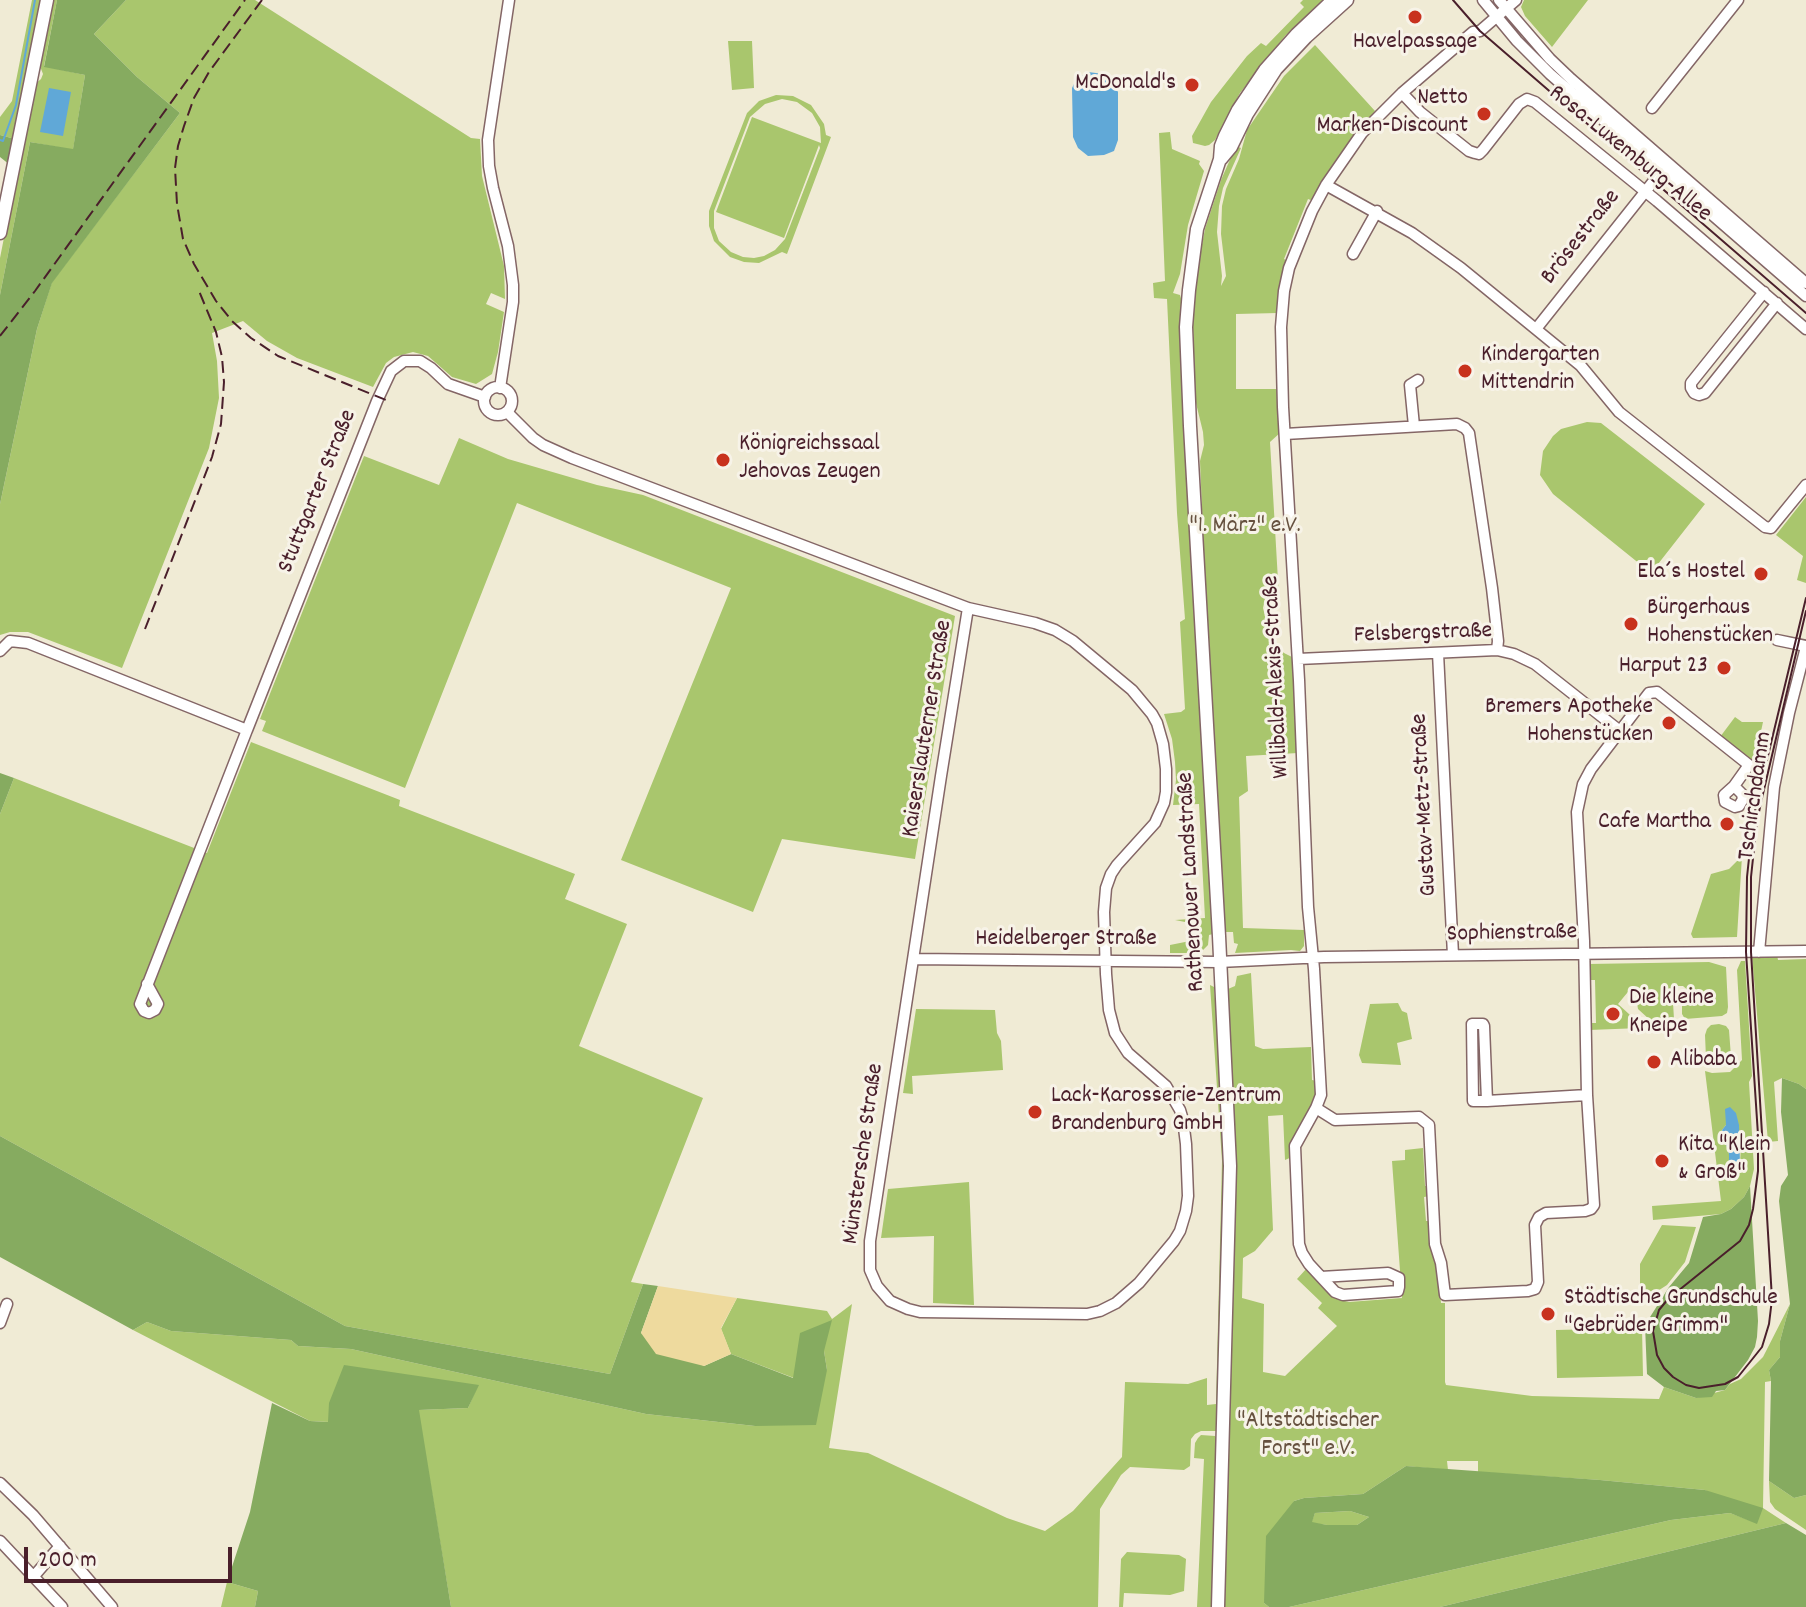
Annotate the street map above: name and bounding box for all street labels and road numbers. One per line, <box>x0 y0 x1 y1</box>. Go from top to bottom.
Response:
street label: Rosa-Luxemburg-Allee <box>1541 80 1717 230</box>
street label: Brösestraße <box>1536 185 1628 291</box>
street label: Stuttgarter Straße <box>273 406 365 578</box>
street label: Willibald-Alexis-Straße <box>1258 575 1298 779</box>
street label: Kaiserslauterner Straße <box>898 618 960 840</box>
street label: Felsbergstraße <box>1353 618 1493 652</box>
street label: Gustav-Metz-Straße <box>1407 713 1445 897</box>
street label: Tschirchdamm <box>1734 730 1780 862</box>
street label: Rathenower Landstraße <box>1173 771 1213 993</box>
street label: Sophienstraße <box>1447 919 1577 951</box>
street label: Heidelberger Straße <box>975 927 1157 955</box>
street label: Münstersche Straße <box>838 1062 892 1246</box>

